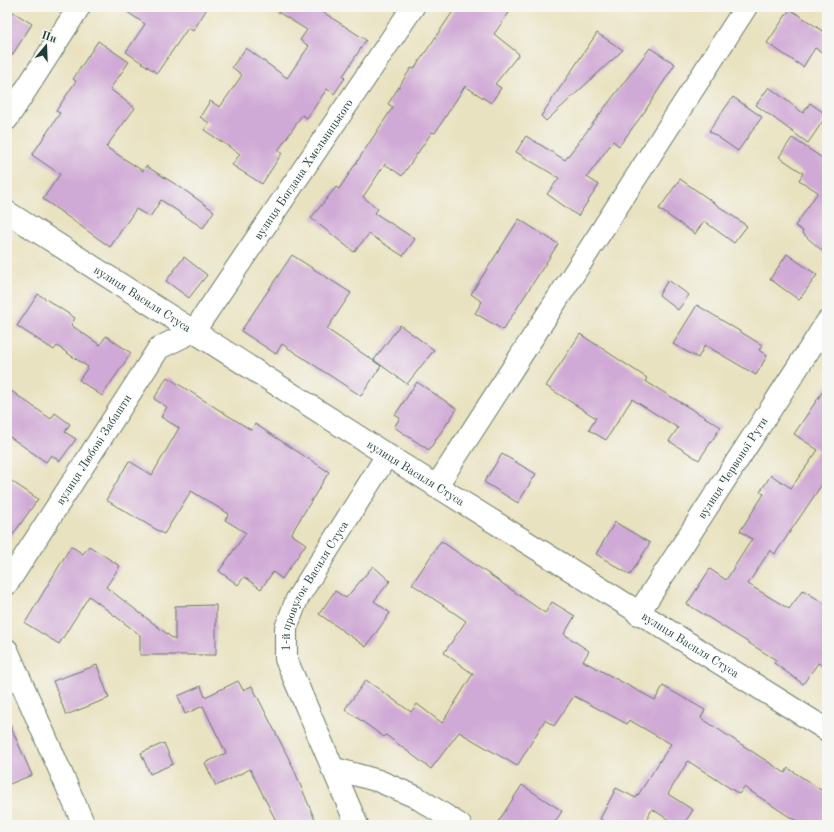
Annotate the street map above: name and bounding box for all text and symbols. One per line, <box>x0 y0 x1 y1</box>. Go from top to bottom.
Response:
north arrow <box>26 26 66 66</box>
text: Пн <box>40 30 58 46</box>
street label: вулиця Богдана Хмельницького <box>253 97 356 242</box>
street label: вулиця Василя Стуса <box>91 264 193 335</box>
street label: вулиця Любові Забашти <box>55 393 134 507</box>
street label: вулиця Червоної Рути <box>696 415 771 521</box>
street label: вулиця Василя Стуса <box>364 439 466 509</box>
street label: 1-й провулок Василя Стуса <box>281 519 351 651</box>
street label: вулиця Василя Стуса <box>639 611 741 680</box>

